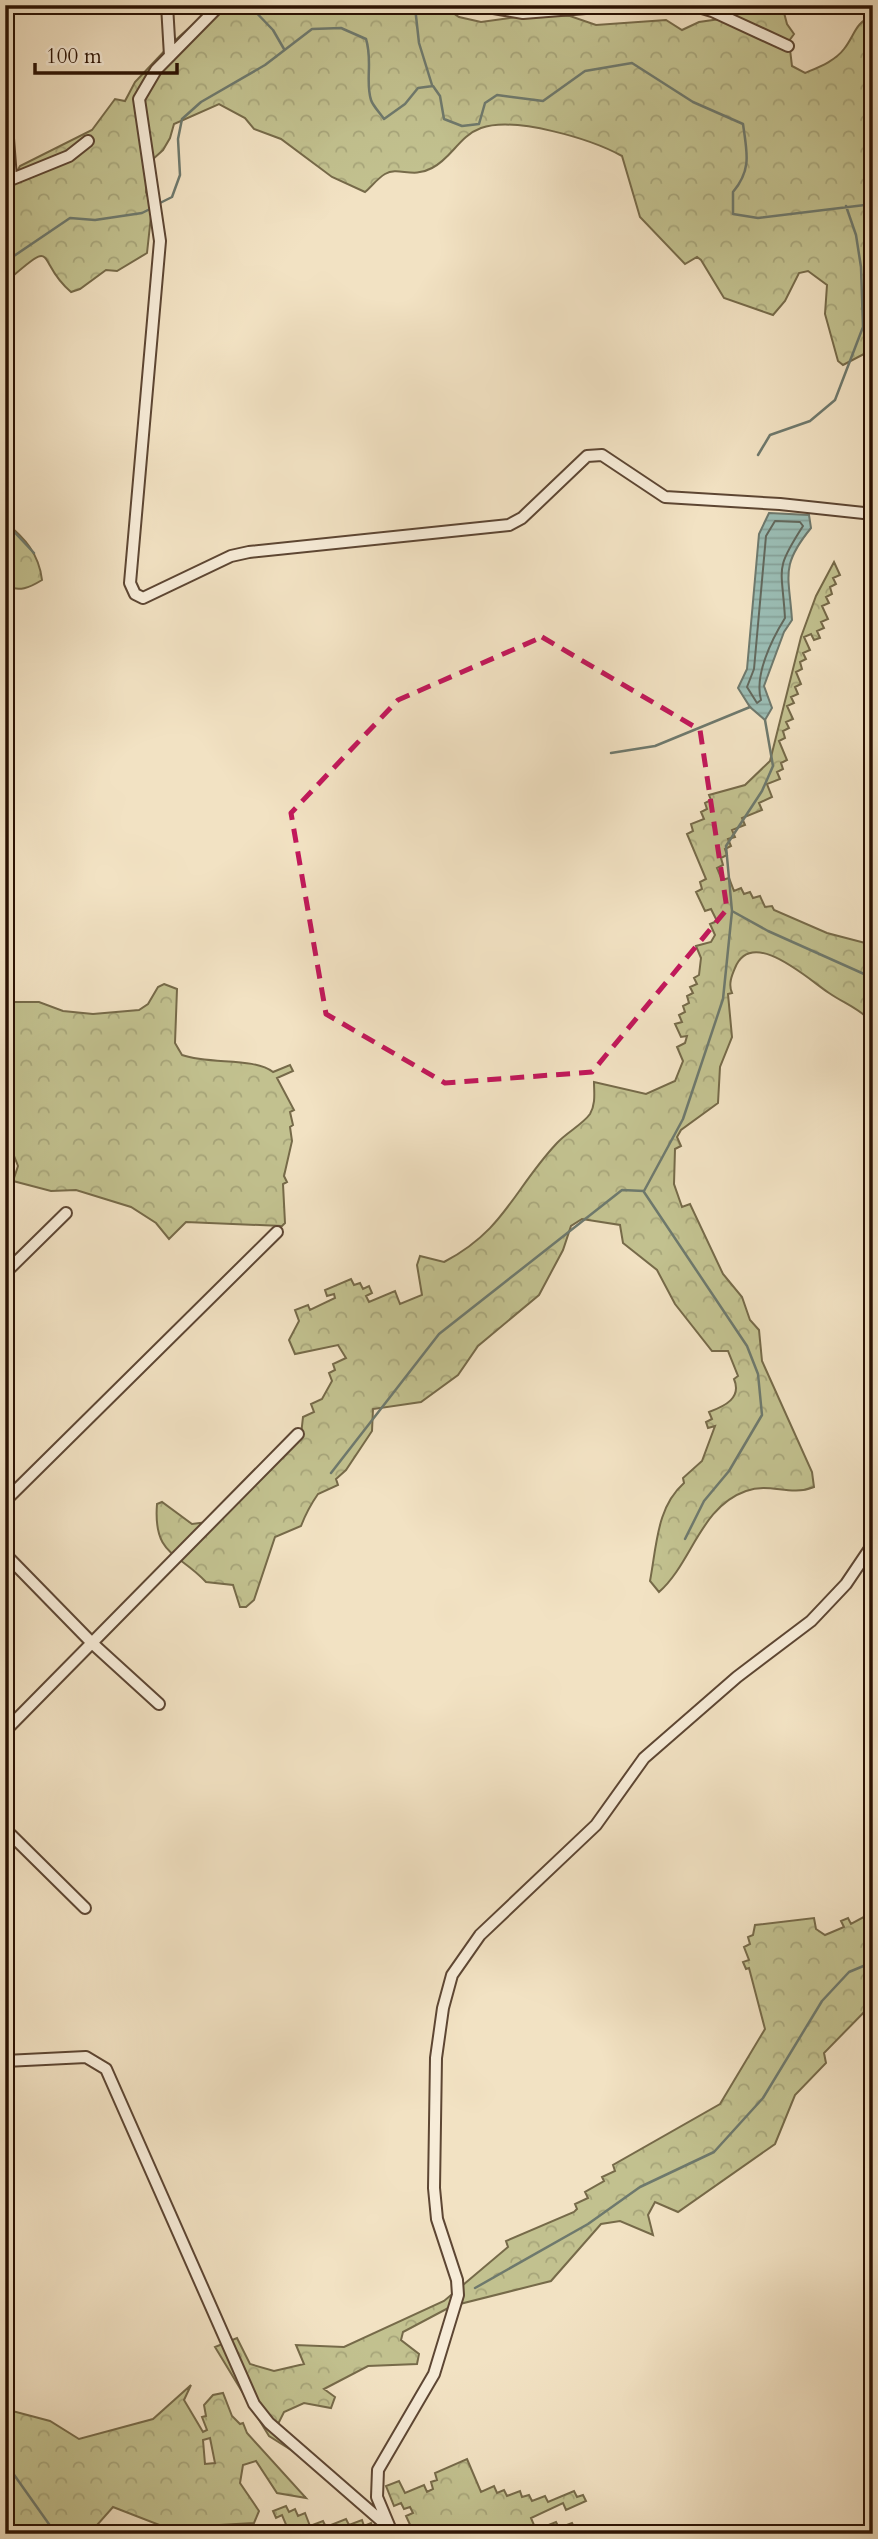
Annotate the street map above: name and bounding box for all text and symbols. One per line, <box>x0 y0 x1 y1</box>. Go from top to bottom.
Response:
scale bar <box>35 32 177 76</box>
text: 100 m <box>46 42 102 71</box>

